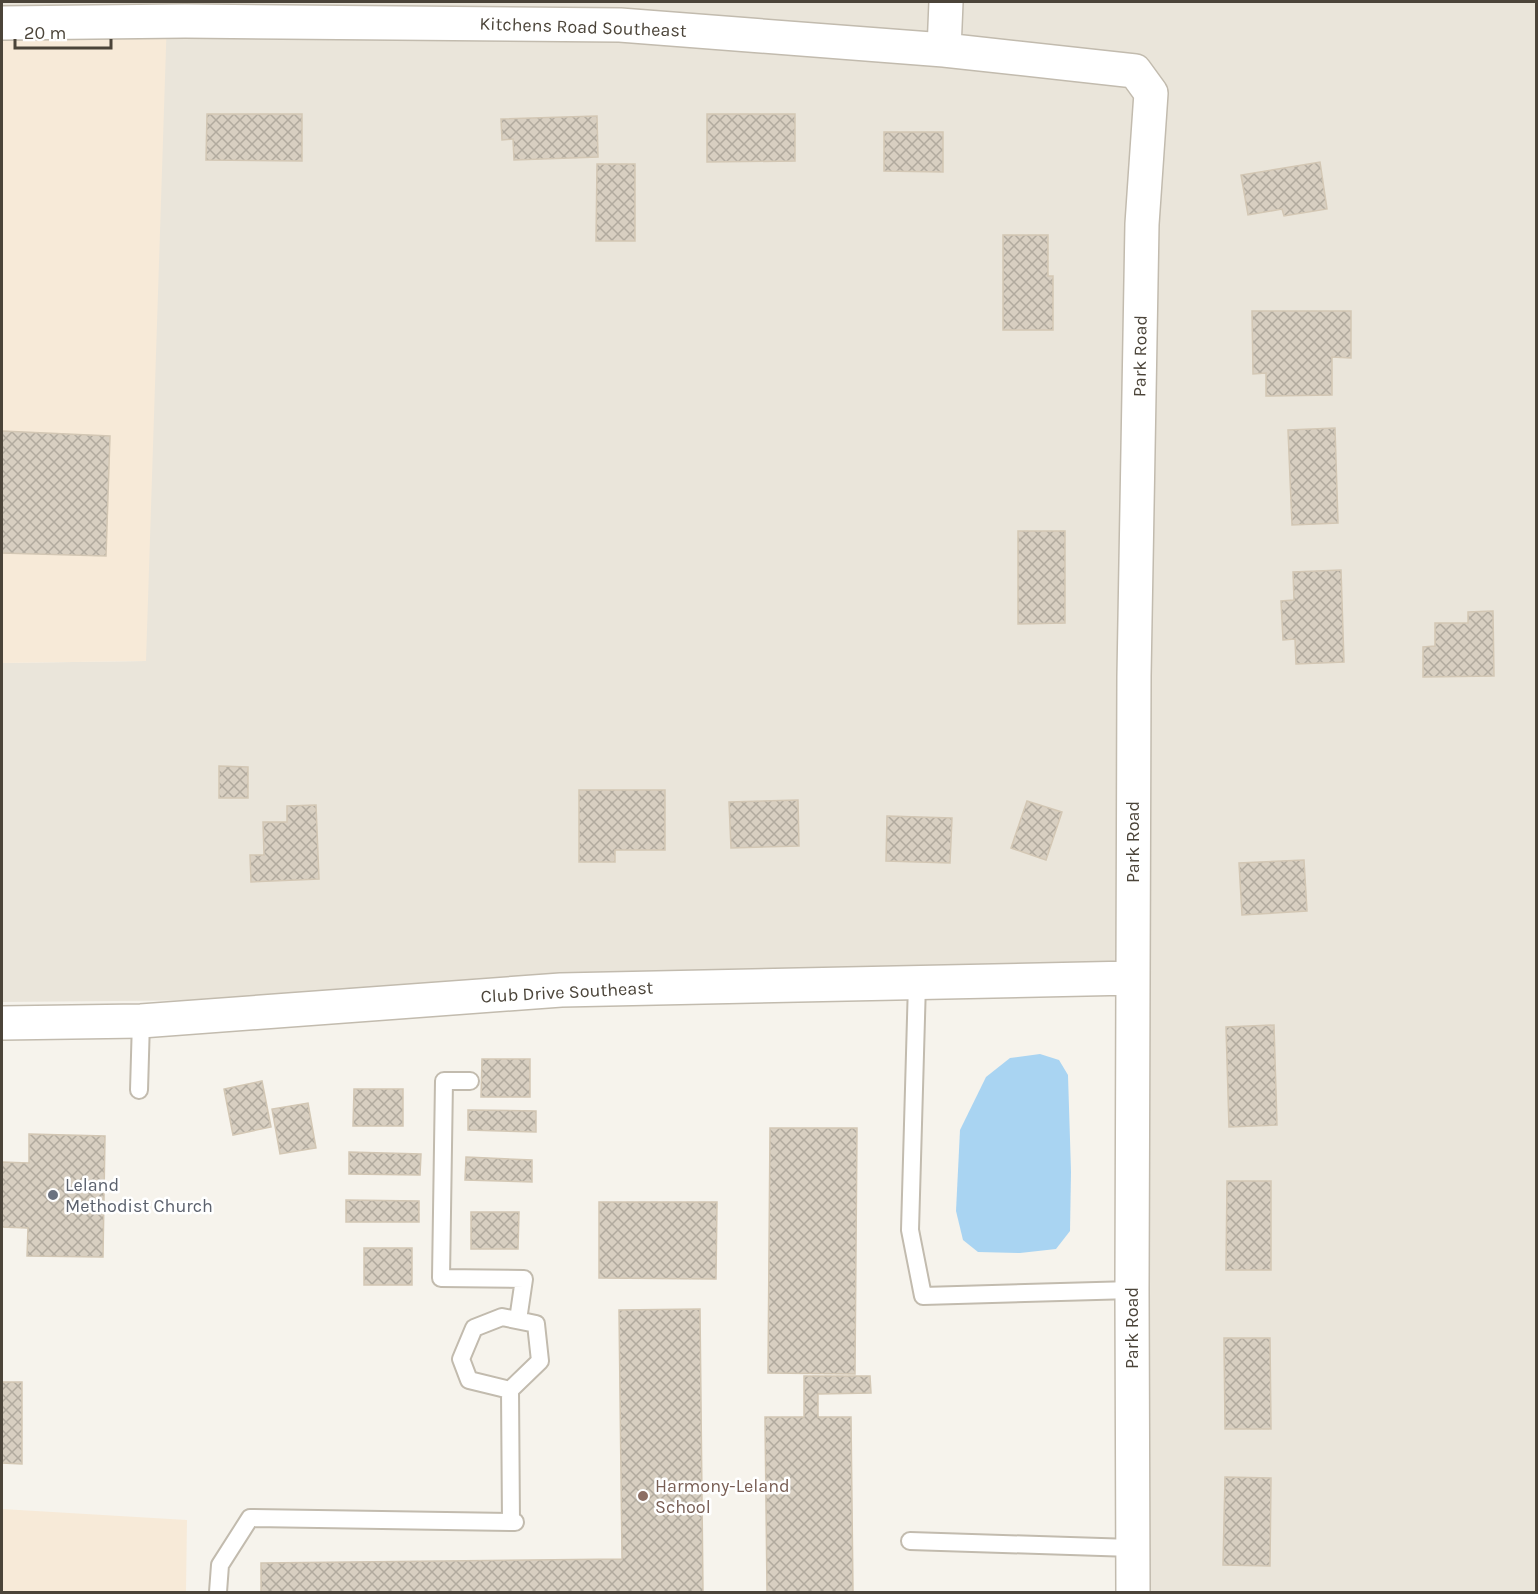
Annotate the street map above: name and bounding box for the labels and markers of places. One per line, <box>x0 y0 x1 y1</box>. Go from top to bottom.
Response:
place label: Leland Methodist Church <box>65 1174 213 1217</box>
marker: Leland Methodist Church <box>46 1188 60 1202</box>
place label: Harmony-Leland School <box>655 1475 790 1518</box>
marker: Harmony-Leland School <box>636 1489 650 1503</box>

